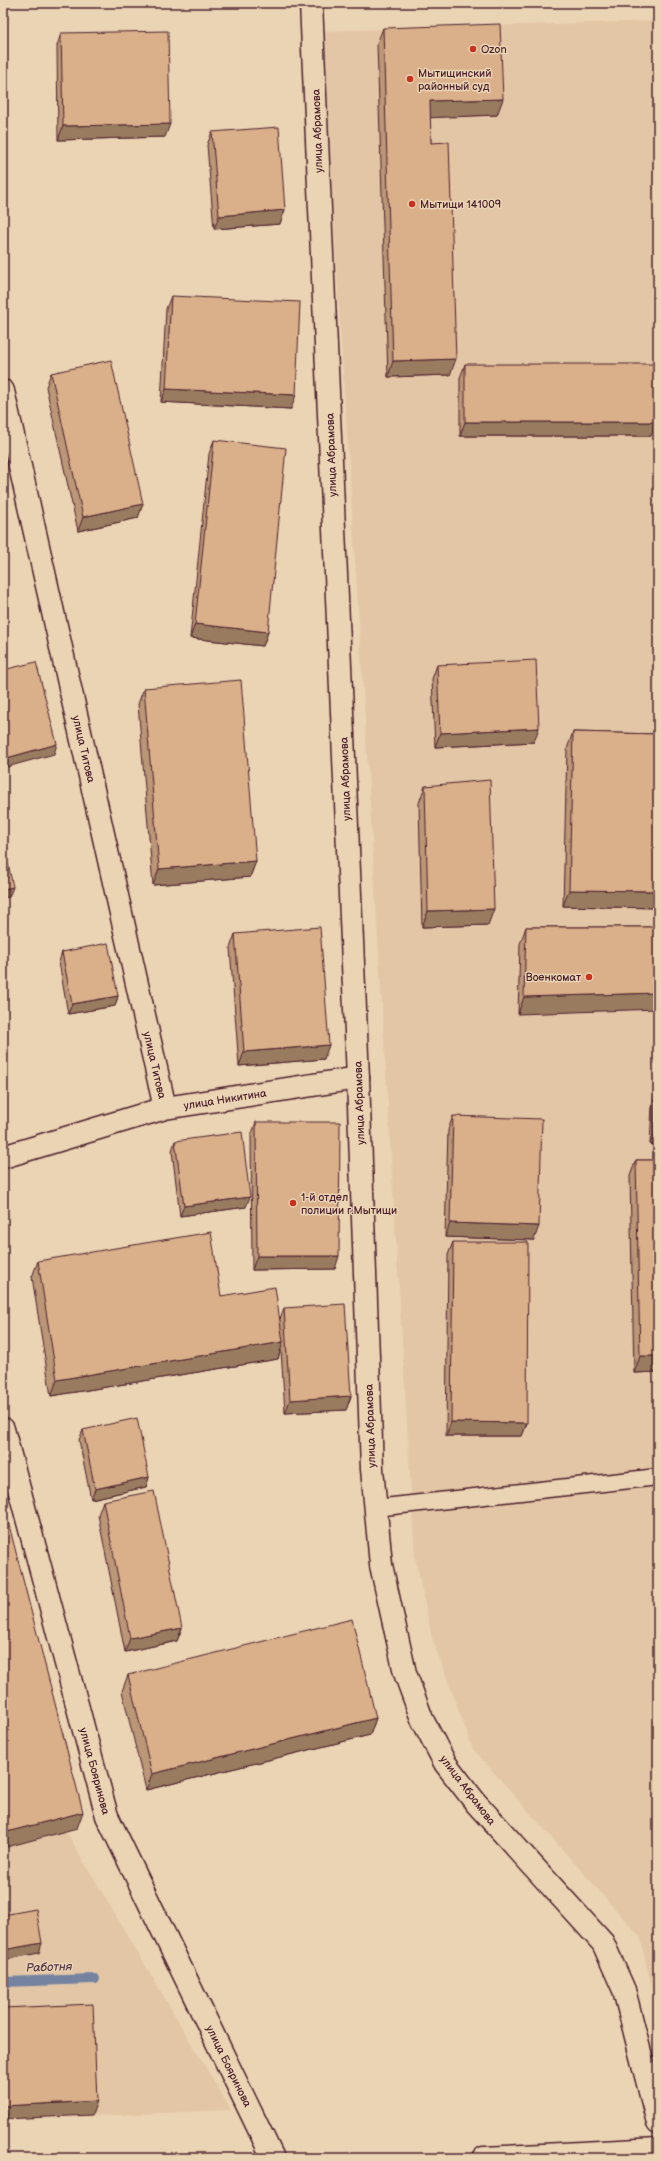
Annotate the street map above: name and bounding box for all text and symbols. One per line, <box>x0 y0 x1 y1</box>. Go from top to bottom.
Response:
place label: Ozon <box>481 43 507 56</box>
marker: Ozon <box>468 44 478 54</box>
place label: Мытищинский районный суд <box>418 67 491 93</box>
marker: Мытищинский районный суд <box>405 74 415 84</box>
street label: улица Абрамова <box>310 88 325 173</box>
place label: Мытищи 141009 <box>420 198 501 211</box>
marker: Мытищи 141009 <box>407 199 417 209</box>
street label: улица Абрамова <box>324 412 339 497</box>
street label: улица Титова <box>69 714 98 785</box>
street label: улица Абрамова <box>338 736 353 821</box>
place label: Военкомат <box>526 971 581 984</box>
marker: Военкомат <box>584 972 594 982</box>
street label: улица Титова <box>140 1030 169 1101</box>
street label: улица Абрамова <box>352 1060 367 1145</box>
street label: улица Никитина <box>183 1086 268 1112</box>
place label: 1-й отдел полиции г.Мытищи <box>301 1191 397 1217</box>
marker: 1-й отдел полиции г.Мытищи <box>288 1198 298 1208</box>
street label: улица Абрамова <box>363 1383 378 1468</box>
street label: улица Бояринова <box>77 1726 112 1816</box>
street label: улица Абрамова <box>437 1753 498 1828</box>
water label: Работня <box>25 1959 73 1976</box>
street label: улица Бояринова <box>203 2023 254 2110</box>

